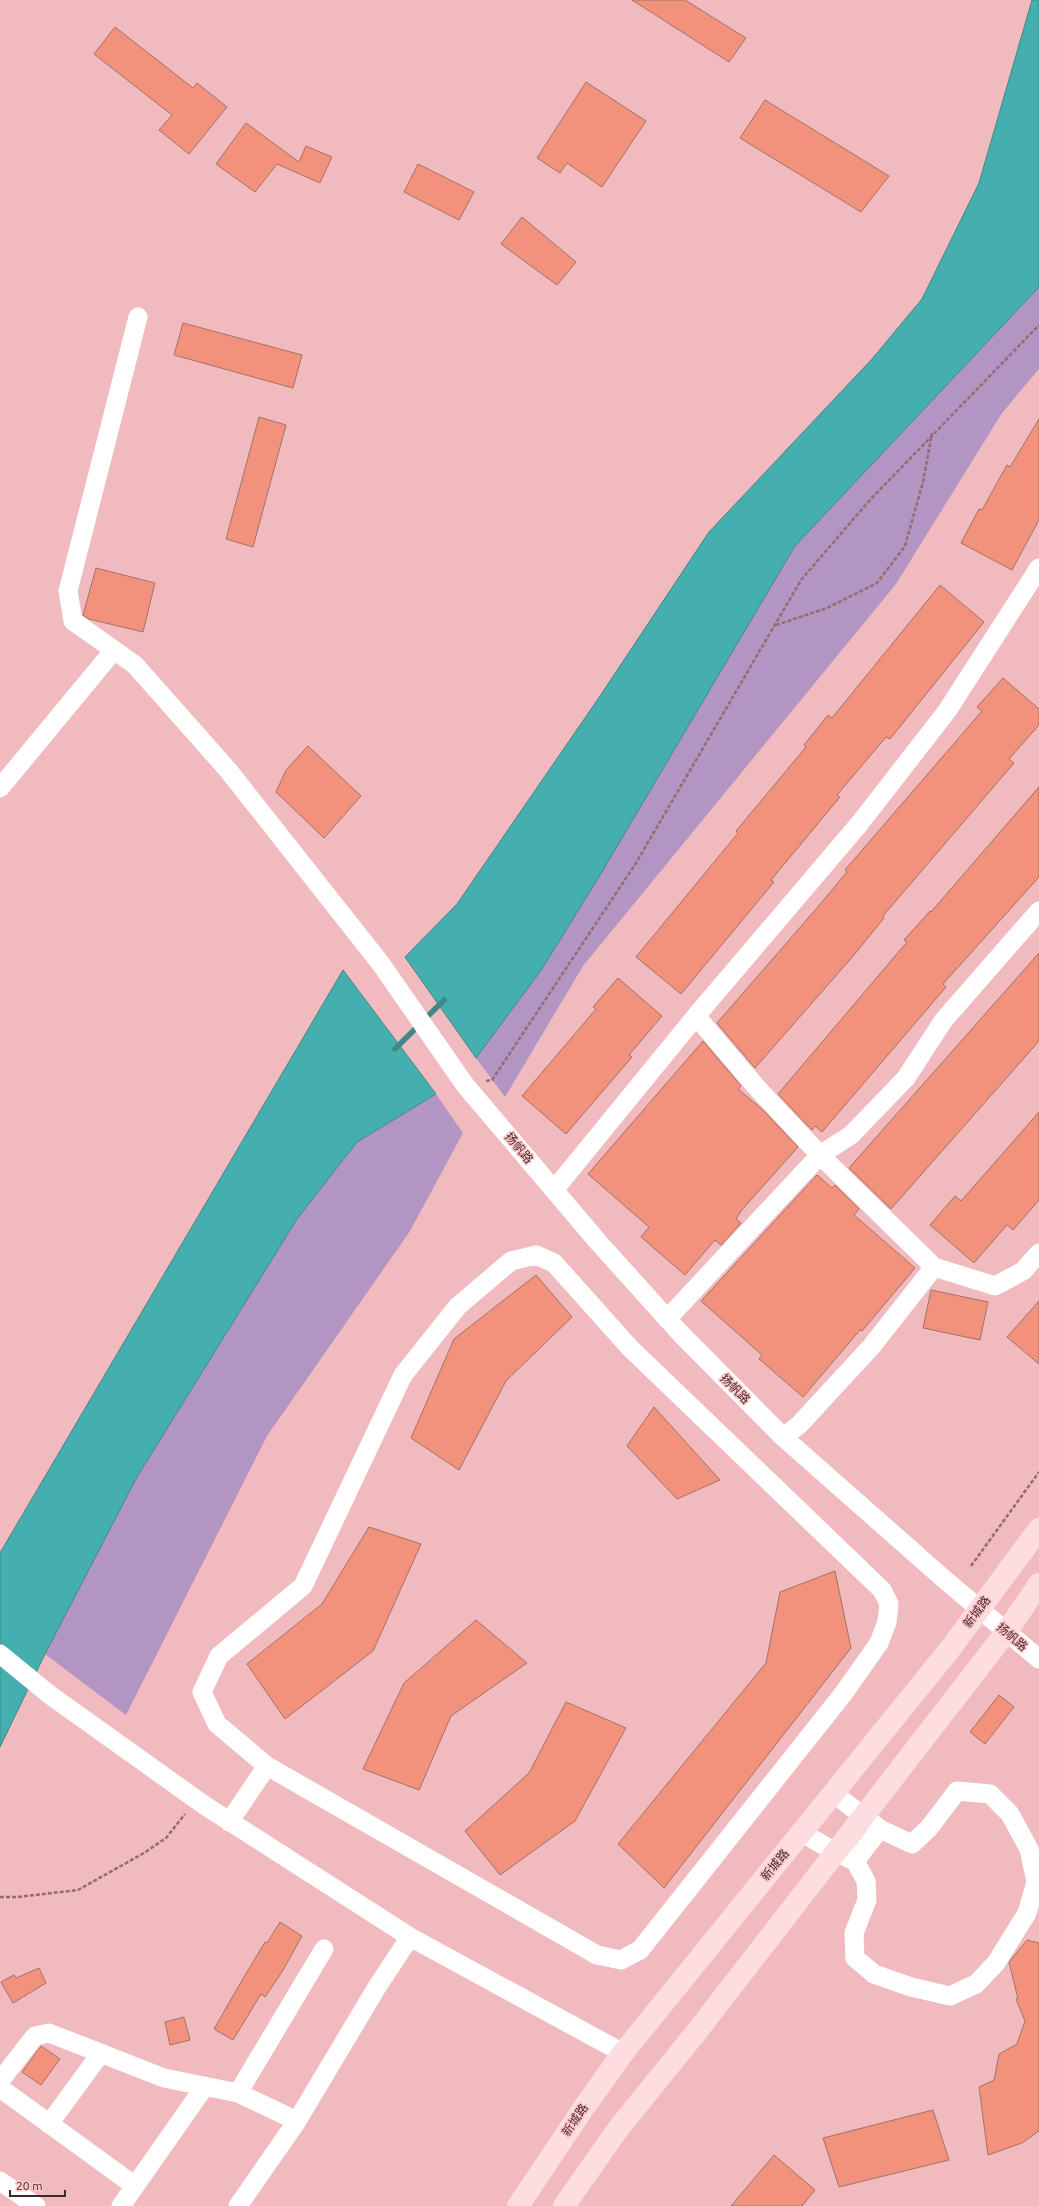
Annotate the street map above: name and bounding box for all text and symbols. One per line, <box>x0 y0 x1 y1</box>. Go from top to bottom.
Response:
street label: 扬帆路 <box>503 1130 536 1166</box>
street label: 扬帆路 <box>718 1371 753 1406</box>
street label: 新城路 <box>961 1593 993 1630</box>
street label: 扬帆路 <box>994 1620 1030 1653</box>
street label: 新城路 <box>758 1847 791 1883</box>
street label: 新城路 <box>559 2101 590 2138</box>
scale bar <box>10 2172 65 2198</box>
text: 20 m <box>16 2179 43 2192</box>

